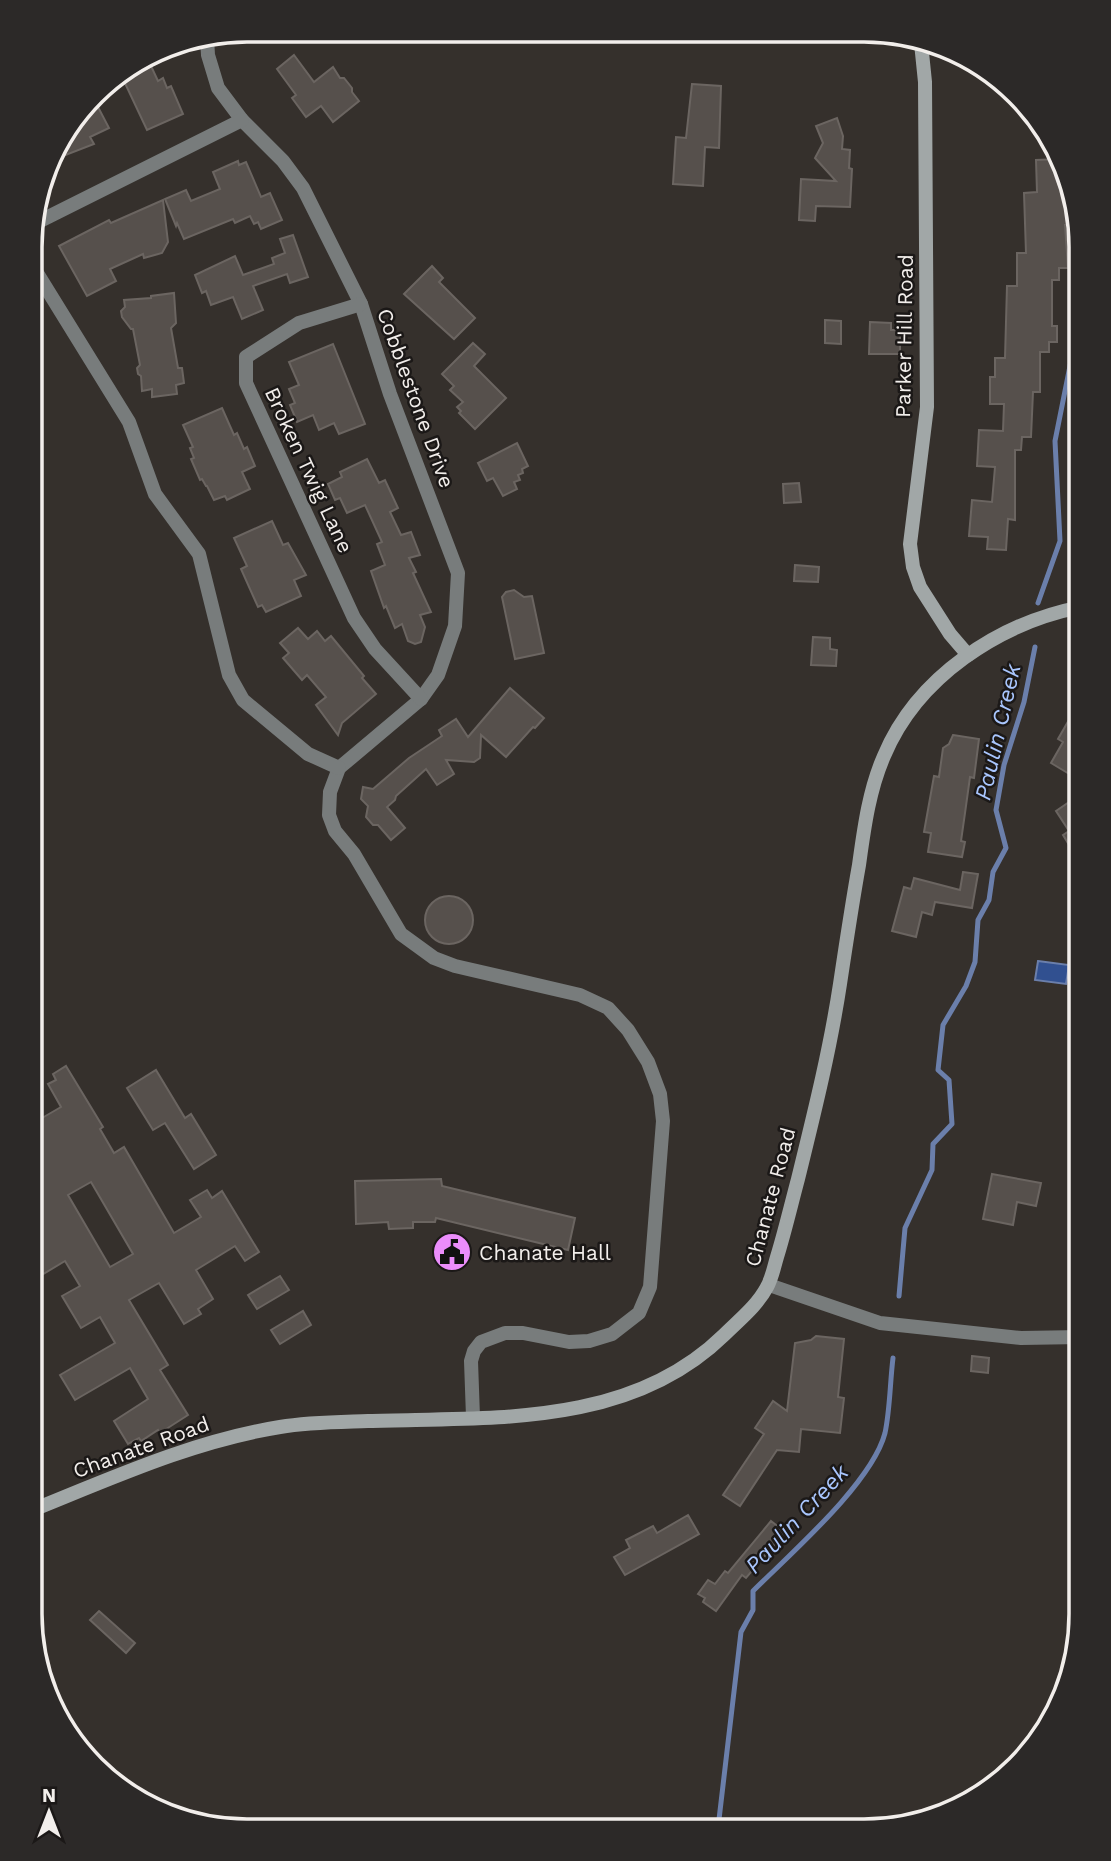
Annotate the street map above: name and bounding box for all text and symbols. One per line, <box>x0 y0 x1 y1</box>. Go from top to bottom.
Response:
street label: Parker Hill Road <box>890 254 918 418</box>
street label: Cobblestone Drive <box>372 305 460 491</box>
street label: Broken Twig Lane <box>260 383 358 557</box>
water label: Paulin Creek <box>969 660 1027 803</box>
street label: Chanate Road <box>739 1125 801 1269</box>
public building icon: Chanate Hall <box>431 1231 473 1273</box>
place label: Chanate Hall <box>479 1240 611 1265</box>
street label: Chanate Road <box>69 1411 213 1483</box>
water label: Paulin Creek <box>740 1458 855 1579</box>
north arrow <box>14 1777 84 1847</box>
text: N <box>42 1784 56 1807</box>

